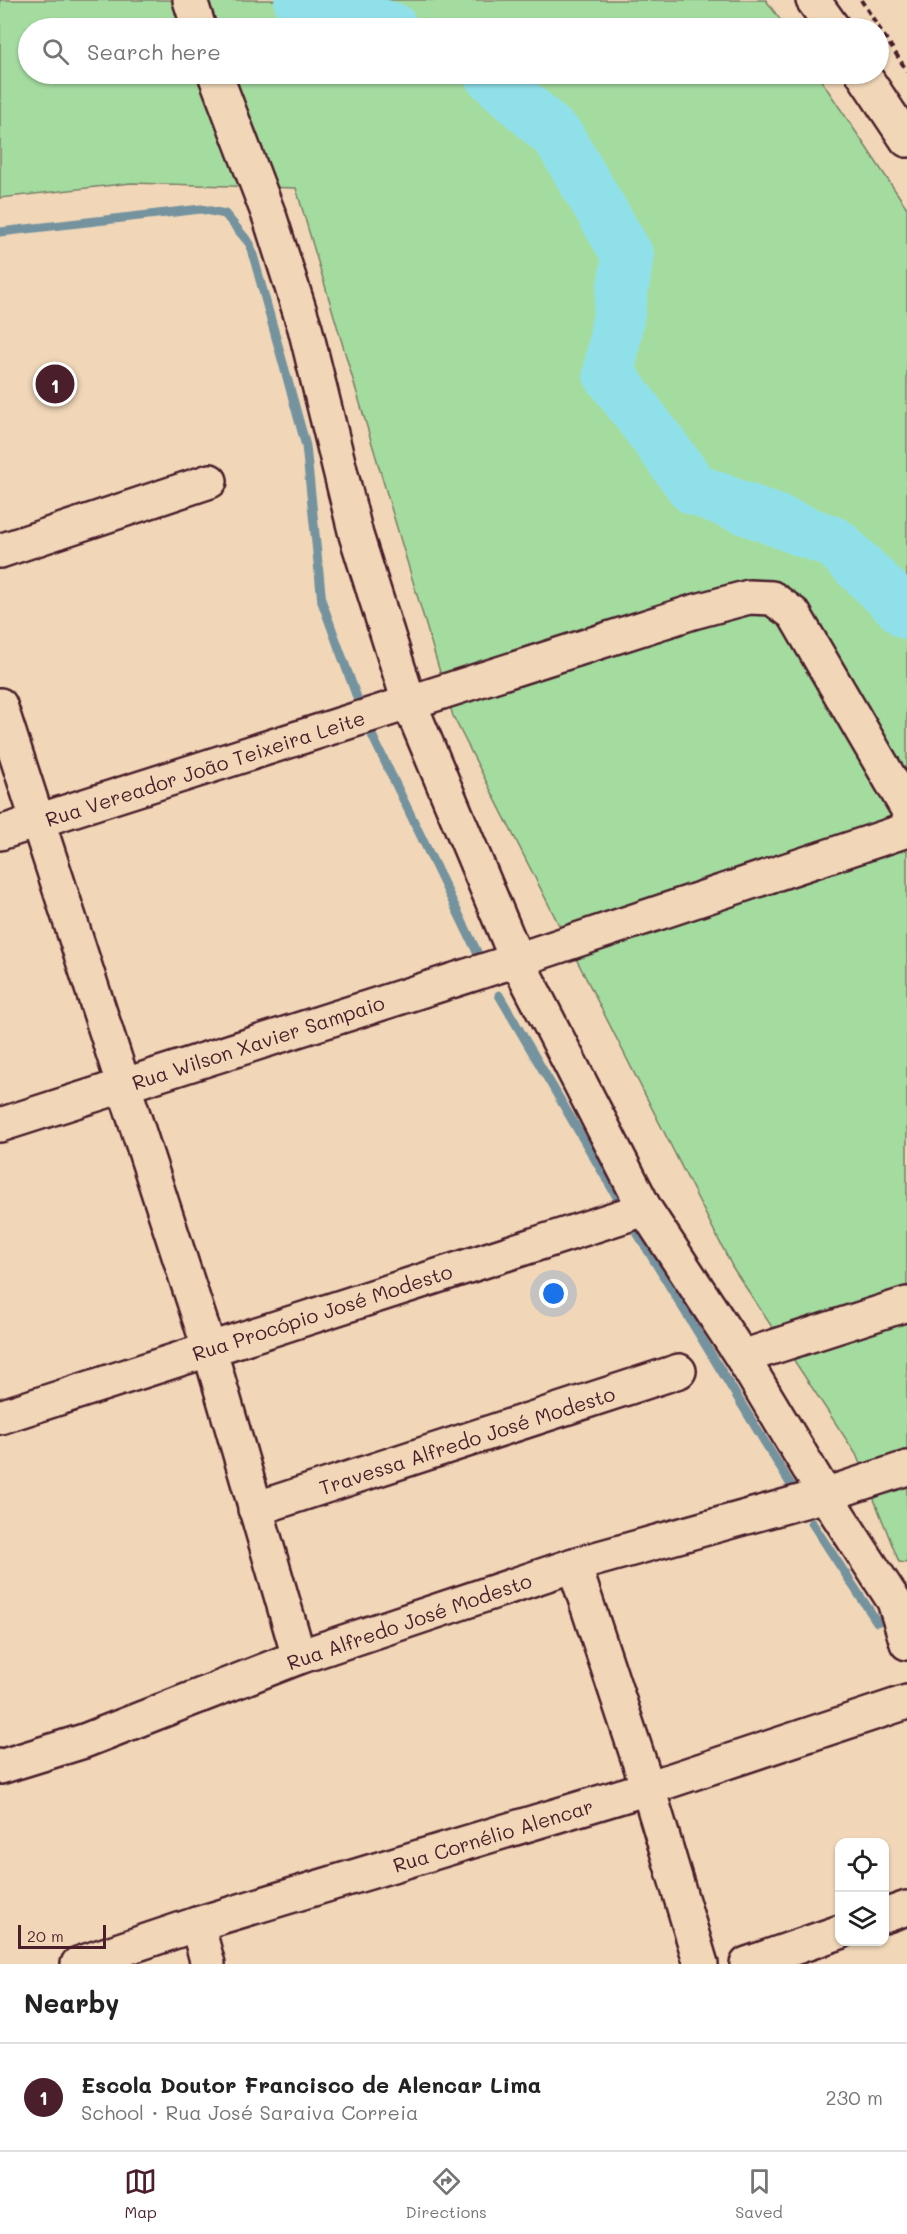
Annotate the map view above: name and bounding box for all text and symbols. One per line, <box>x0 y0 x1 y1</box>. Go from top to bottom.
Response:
search box <box>18 18 889 84</box>
icon: search <box>39 35 72 68</box>
text: Search here <box>87 37 221 66</box>
pin: 1 <box>36 362 74 406</box>
street label: Rua Vereador João Teixeira Leite <box>42 704 368 832</box>
street label: Rua Wilson Xavier Sampaio <box>128 989 388 1095</box>
street label: Rua Procópio José Modesto <box>189 1258 455 1366</box>
your location <box>539 1279 568 1308</box>
street label: Travessa Alfredo José Modesto <box>316 1380 618 1500</box>
street label: Rua Alfredo José Modesto <box>283 1567 535 1675</box>
street label: Rua Cornélio Alencar <box>390 1792 596 1878</box>
map controls <box>835 1838 889 1946</box>
button: locate <box>835 1838 889 1892</box>
button: layers <box>835 1892 889 1946</box>
scale bar <box>18 1922 106 1950</box>
text: 20 m <box>27 1925 64 1946</box>
text: Nearby <box>24 1986 119 2020</box>
text: Escola Doutor Francisco de Alencar Lima <box>81 2070 541 2099</box>
text: 1 <box>39 2084 48 2110</box>
text: 230 m <box>825 2084 883 2110</box>
text: School · Rua José Saraiva Correia <box>81 2099 418 2125</box>
tab: Map <box>124 2165 157 2222</box>
tab: Directions <box>406 2165 487 2222</box>
tab: Saved <box>735 2165 783 2222</box>

